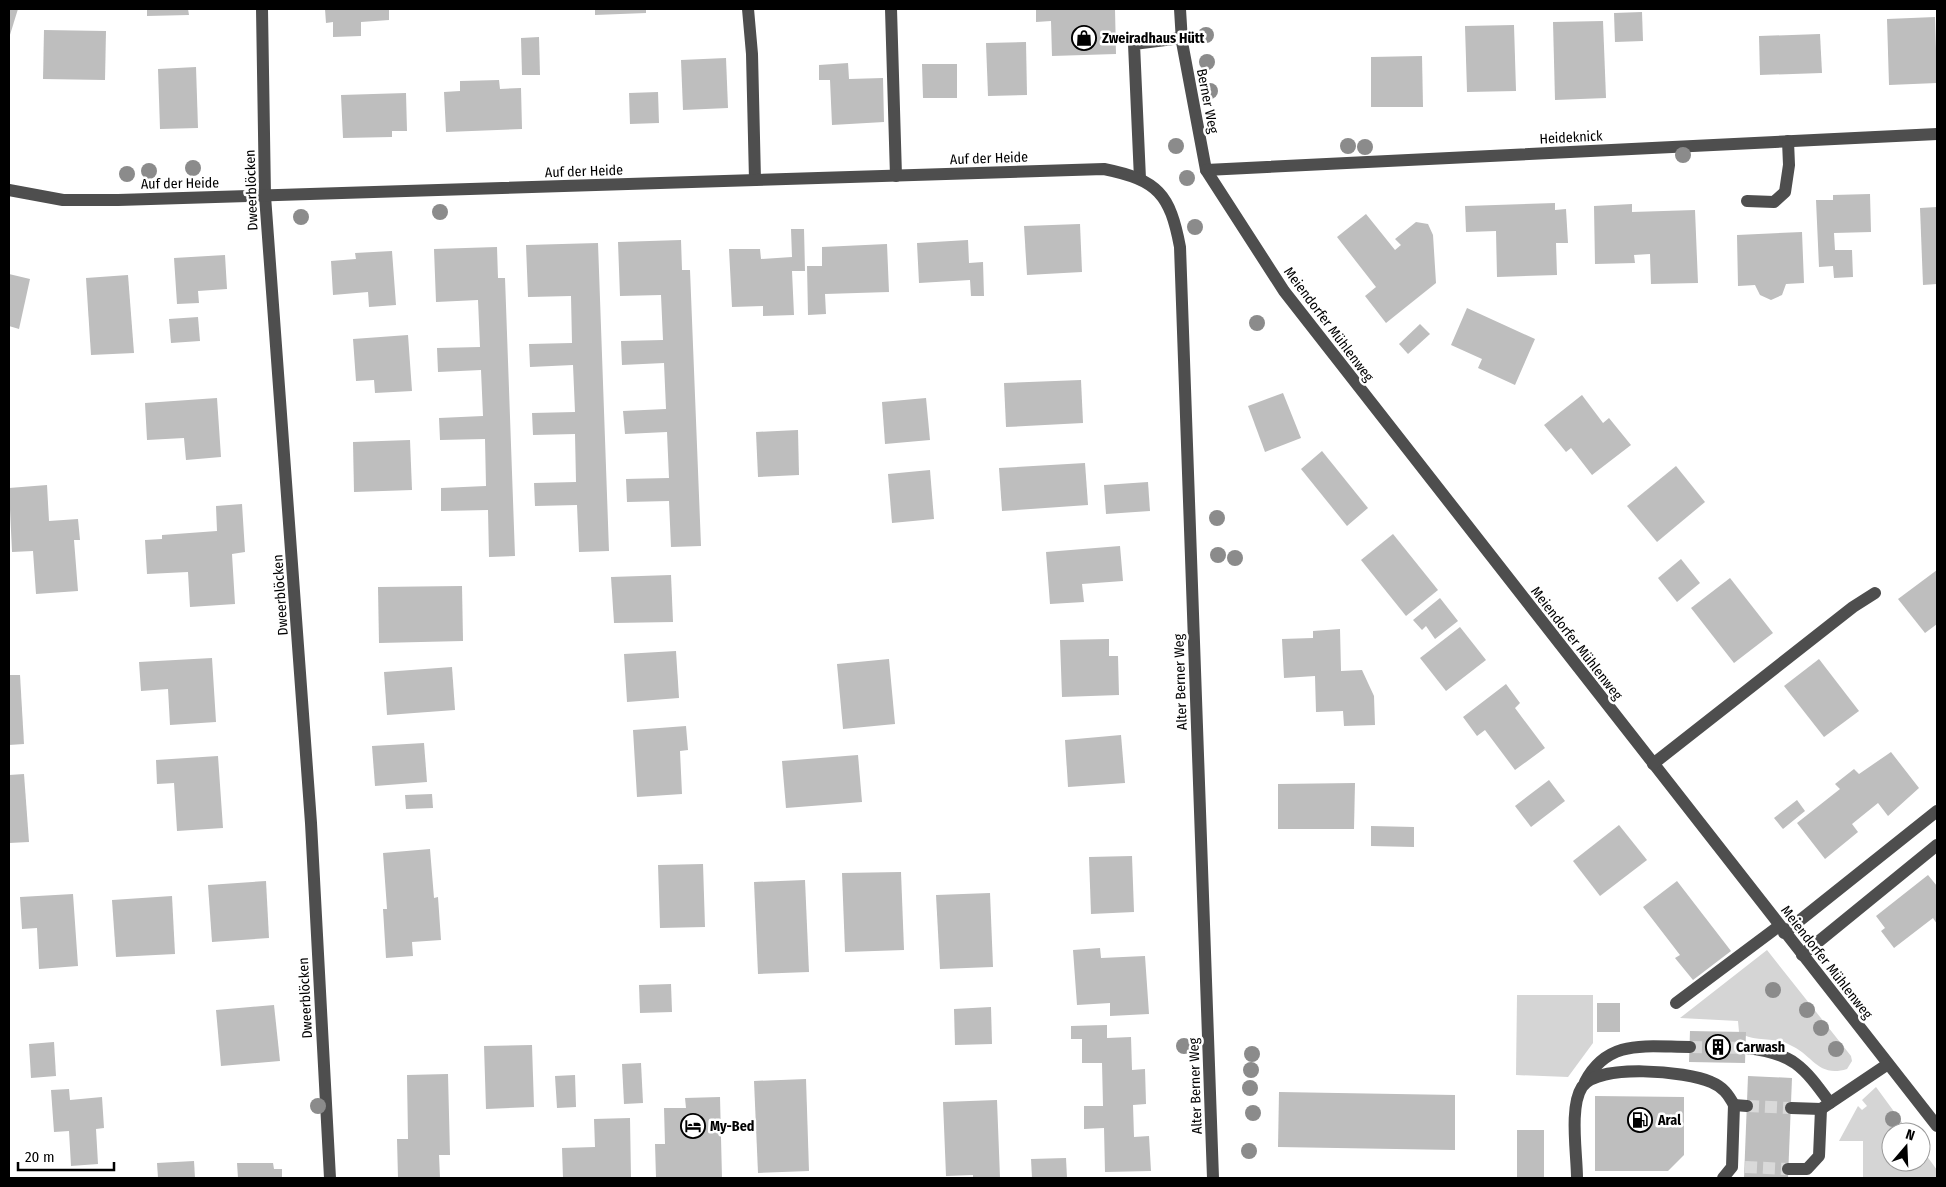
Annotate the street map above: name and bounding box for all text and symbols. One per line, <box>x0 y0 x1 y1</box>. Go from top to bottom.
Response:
shop icon: Zweiradhaus Hütt <box>1071 25 1097 51</box>
place label: Zweiradhaus Hütt <box>1102 30 1206 47</box>
street label: Berner Weg <box>1193 67 1222 135</box>
street label: Heideknick <box>1539 127 1604 148</box>
street label: Dweerblöcken <box>242 149 261 231</box>
street label: Auf der Heide <box>950 149 1028 168</box>
street label: Auf der Heide <box>545 162 623 181</box>
street label: Auf der Heide <box>141 174 219 193</box>
street label: Meiendorfer Mühlenweg <box>1280 264 1377 385</box>
street label: Dweerblöcken <box>269 554 292 636</box>
street label: Meiendorfer Mühlenweg <box>1527 583 1626 704</box>
street label: Alter Berner Weg <box>1170 633 1191 730</box>
street label: Meiendorfer Mühlenweg <box>1777 902 1876 1023</box>
street label: Dweerblöcken <box>295 957 316 1039</box>
building icon: Carwash <box>1705 1034 1731 1060</box>
street label: Alter Berner Weg <box>1185 1037 1206 1134</box>
place label: Carwash <box>1736 1039 1785 1056</box>
fuel station icon: Aral <box>1627 1107 1653 1133</box>
place label: Aral <box>1657 1112 1681 1129</box>
hotel icon: My-Bed <box>680 1113 706 1139</box>
place label: My-Bed <box>710 1118 754 1135</box>
north arrow <box>1881 1122 1931 1172</box>
text: N <box>1903 1126 1917 1145</box>
scale bar <box>18 1140 114 1172</box>
text: 20 m <box>25 1148 55 1166</box>

